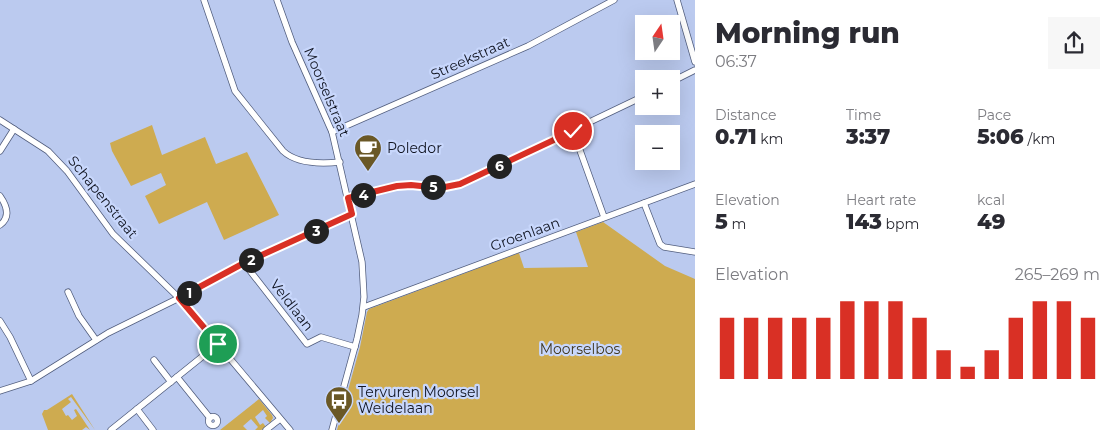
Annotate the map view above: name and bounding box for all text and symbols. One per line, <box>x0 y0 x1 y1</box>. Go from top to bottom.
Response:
north arrow <box>635 15 680 60</box>
map controls <box>635 15 680 170</box>
text: Morning run <box>715 16 900 50</box>
button: share <box>1048 17 1100 69</box>
street label: Streekstraat <box>428 32 513 83</box>
street label: Moorselstraat <box>300 45 354 140</box>
text: 06:37 <box>715 52 757 71</box>
button: + <box>635 70 680 115</box>
text: Distance <box>715 106 777 124</box>
text: Time <box>846 106 881 124</box>
text: Pace <box>977 106 1011 124</box>
pin <box>552 110 594 152</box>
icon: check <box>559 117 587 145</box>
text: 0.71 <box>715 124 757 149</box>
text: 3:37 <box>846 124 890 149</box>
text: 5:06 <box>977 124 1024 149</box>
button: − <box>635 125 680 170</box>
text: km <box>757 130 783 148</box>
text: /km <box>1024 130 1055 148</box>
cafe icon: Poledor <box>353 133 383 172</box>
place label: Poledor <box>387 139 442 157</box>
street label: Schapenstraat <box>64 152 142 242</box>
pin: 6 <box>486 154 512 178</box>
text: 6 <box>495 157 504 175</box>
pin: 5 <box>420 174 446 200</box>
text: 5 <box>429 178 438 196</box>
pin: 4 <box>350 182 376 208</box>
text: 4 <box>359 186 368 204</box>
text: Elevation <box>715 191 780 209</box>
text: Heart rate <box>846 191 916 209</box>
text: kcal <box>977 191 1005 209</box>
text: 5 <box>715 209 728 234</box>
text: 143 <box>846 209 882 234</box>
text: 49 <box>977 209 1005 234</box>
street label: Groenlaan <box>488 213 562 255</box>
text: m <box>728 215 746 233</box>
text: bpm <box>882 215 919 233</box>
pin: 3 <box>304 218 328 244</box>
text: 3 <box>312 222 321 240</box>
pin: 2 <box>238 248 264 272</box>
text: 2 <box>247 251 256 269</box>
text: Elevation <box>715 265 789 284</box>
text: 265–269 m <box>1015 265 1100 284</box>
street label: Veldlaan <box>266 276 318 334</box>
pin: 1 <box>176 280 202 306</box>
text: 1 <box>187 284 192 302</box>
pin <box>197 323 239 365</box>
icon: arrive <box>204 330 232 358</box>
park label: Moorselbos <box>540 340 620 358</box>
place label: Tervuren Moorsel Weidelaan <box>358 383 479 417</box>
bus stop icon: Tervuren Moorsel Weidelaan <box>324 385 354 424</box>

